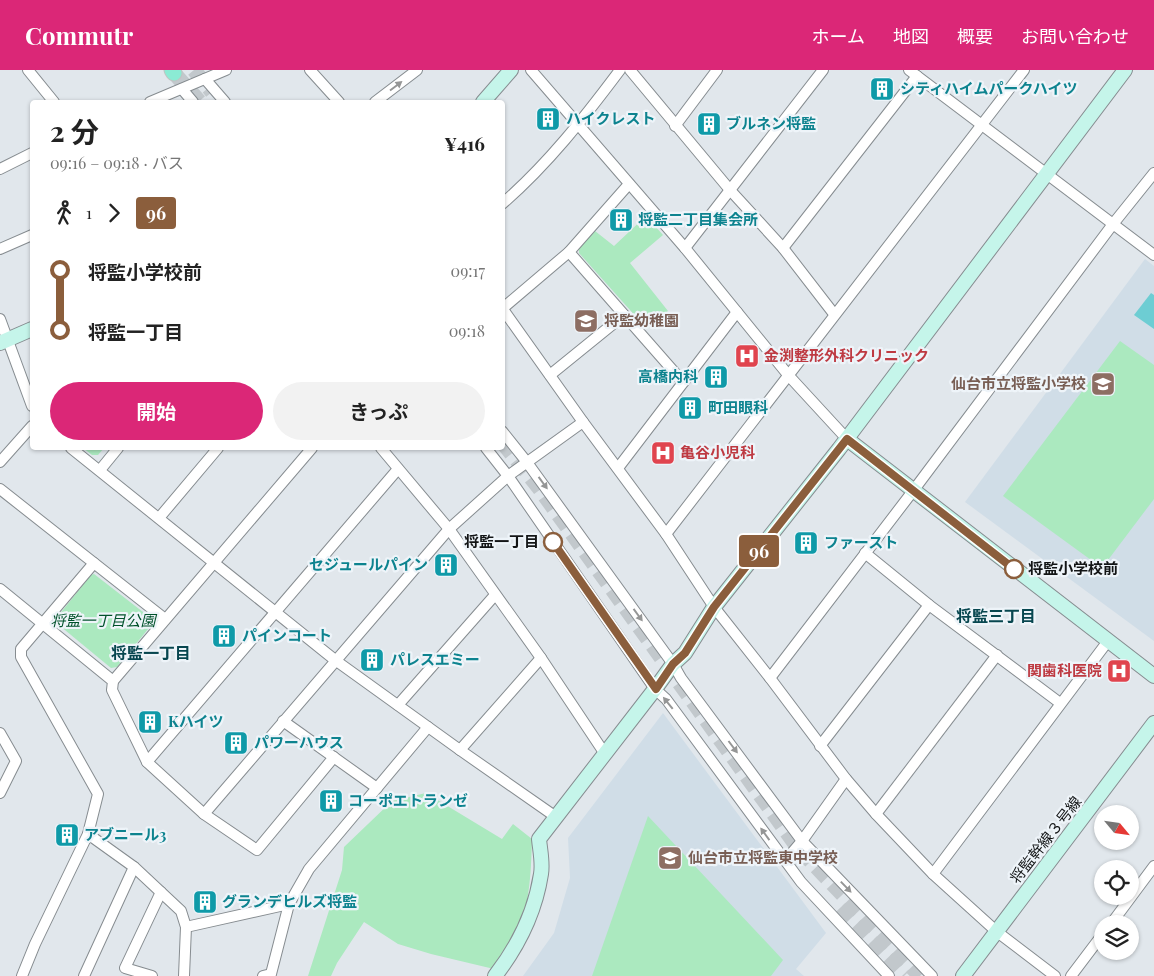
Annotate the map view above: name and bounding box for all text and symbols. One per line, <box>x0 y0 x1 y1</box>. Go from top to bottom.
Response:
text: Commutr <box>25 19 133 51</box>
text: ホーム <box>812 24 865 48</box>
text: 地図 <box>893 24 929 48</box>
text: 概要 <box>957 24 993 48</box>
text: お問い合わせ <box>1021 24 1129 48</box>
building icon: シティハイムパークハイツ <box>869 76 895 102</box>
place label: シティハイムパークハイツ <box>900 78 1077 98</box>
one-way arrow <box>389 81 402 92</box>
building icon: ハイクレスト <box>535 106 561 132</box>
place label: ハイクレスト <box>566 108 655 128</box>
building icon: ブルネン将監 <box>696 111 722 137</box>
text: 2 分 <box>50 112 99 149</box>
place label: ブルネン将監 <box>726 113 816 133</box>
text: ¥416 <box>444 130 485 156</box>
text: 09:16 – 09:18 · バス <box>50 152 184 173</box>
icon: walk <box>50 199 78 227</box>
icon: forward <box>100 199 128 227</box>
text: 96 <box>146 201 166 225</box>
text: 1 <box>86 202 92 223</box>
building icon: 将監二丁目集会所 <box>608 207 634 233</box>
place label: 将監二丁目集会所 <box>638 209 758 229</box>
text: 将監小学校前 <box>88 258 202 284</box>
text: 09:17 <box>451 260 485 281</box>
school or university icon: 将監幼稚園 <box>573 308 599 334</box>
place label: 将監幼稚園 <box>604 310 679 330</box>
text: 将監一丁目 <box>88 318 183 344</box>
text: 09:18 <box>449 320 485 341</box>
hospital icon: 金渕整形外科クリニック <box>734 343 760 369</box>
place label: 金渕整形外科クリニック <box>764 345 929 365</box>
building icon: 高橋内科 <box>703 364 729 390</box>
place label: 高橋内科 <box>638 366 698 386</box>
school or university icon: 仙台市立将監小学校 <box>1090 371 1116 397</box>
place label: 仙台市立将監小学校 <box>951 373 1086 393</box>
button: 開始 <box>50 382 263 440</box>
button: きっぷ <box>273 382 485 440</box>
building icon: 町田眼科 <box>677 395 703 421</box>
place label: 町田眼科 <box>708 397 768 417</box>
hospital icon: 亀谷小児科 <box>650 440 676 466</box>
place label: 亀谷小児科 <box>680 442 755 462</box>
one-way arrow <box>538 476 548 490</box>
building icon: ファースト <box>793 530 819 556</box>
place label: 将監一丁目 <box>464 531 539 551</box>
marker: 将監一丁目 <box>543 532 563 552</box>
place label: ファースト <box>824 532 898 552</box>
line badge: 96 <box>736 535 782 567</box>
text: 96 <box>749 539 769 563</box>
building icon: セジュールパイン <box>433 552 459 578</box>
place label: セジュールパイン <box>309 554 428 574</box>
place label: 将監小学校前 <box>1028 558 1118 578</box>
marker: 将監小学校前 <box>1004 559 1024 579</box>
district label: 将監三丁目 <box>956 605 1036 626</box>
one-way arrow <box>633 608 643 622</box>
park label: 将監一丁目公園 <box>50 610 157 630</box>
building icon: パインコート <box>211 623 237 649</box>
place label: パインコート <box>242 625 332 645</box>
district label: 将監一丁目 <box>111 642 191 663</box>
building icon: パレスエミー <box>359 647 385 673</box>
place label: パレスエミー <box>390 649 480 669</box>
hospital icon: 関歯科医院 <box>1106 658 1132 684</box>
place label: 関歯科医院 <box>1027 660 1102 680</box>
one-way arrow <box>663 697 674 710</box>
building icon: Kハイツ <box>137 709 163 735</box>
place label: Kハイツ <box>168 711 223 731</box>
building icon: パワーハウス <box>223 730 249 756</box>
place label: パワーハウス <box>254 732 344 752</box>
one-way arrow <box>727 740 738 753</box>
building icon: コーポエトランゼ <box>318 788 344 814</box>
place label: コーポエトランゼ <box>348 790 468 810</box>
street label: 将監幹線３号線 <box>1005 792 1085 887</box>
north arrow <box>1094 805 1139 850</box>
map controls <box>1094 805 1139 960</box>
building icon: アブニール3 <box>54 822 80 848</box>
place label: アブニール3 <box>84 824 166 844</box>
one-way arrow <box>760 827 770 841</box>
school or university icon: 仙台市立将監東中学校 <box>657 845 683 871</box>
place label: 仙台市立将監東中学校 <box>688 847 838 867</box>
button: locate <box>1094 860 1139 905</box>
one-way arrow <box>840 880 852 892</box>
building icon: グランデヒルズ将監 <box>192 889 218 915</box>
place label: グランデヒルズ将監 <box>222 891 357 911</box>
button: layers <box>1094 915 1139 960</box>

